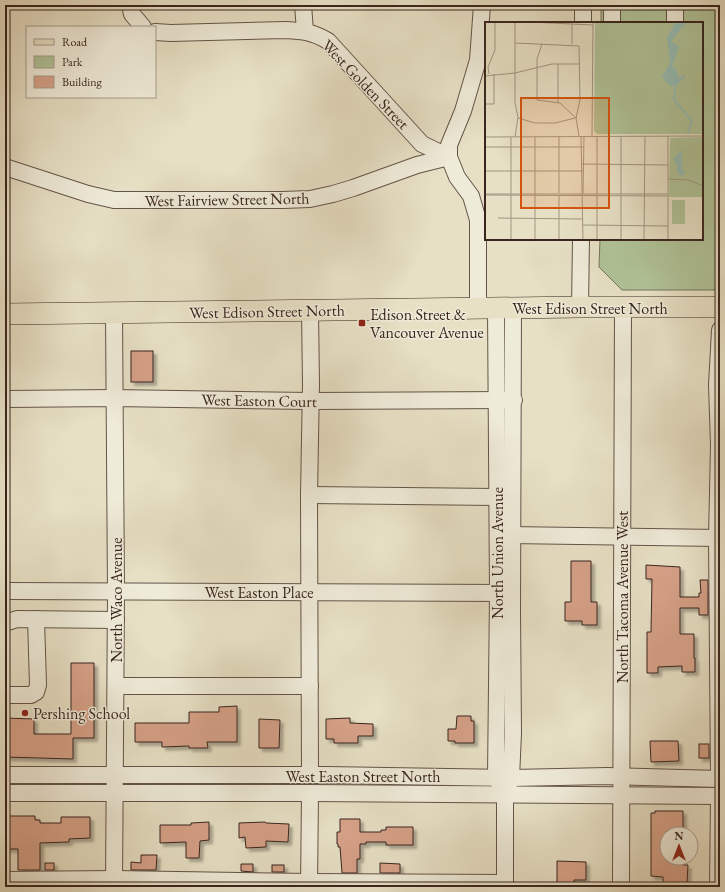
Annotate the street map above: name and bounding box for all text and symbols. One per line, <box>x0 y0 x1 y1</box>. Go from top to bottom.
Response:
inset map <box>485 22 703 240</box>
legend <box>26 26 156 98</box>
text: Road <box>62 34 88 50</box>
street label: West Golden Street <box>317 35 414 134</box>
text: Park <box>62 54 83 70</box>
text: Building <box>62 74 103 90</box>
street label: West Fairview Street North <box>144 188 310 211</box>
street label: West Edison Street North <box>512 298 668 319</box>
street label: West Edison Street North <box>189 300 345 323</box>
place label: Edison Street & Vancouver Avenue <box>370 304 484 343</box>
marker: Edison Street & Vancouver Avenue <box>357 318 367 328</box>
street label: West Easton Court <box>201 389 317 412</box>
street label: North Union Avenue <box>487 487 508 619</box>
street label: North Tacoma Avenue West <box>612 511 633 683</box>
street label: North Waco Avenue <box>106 537 127 663</box>
street label: West Easton Place <box>205 582 313 603</box>
place label: Pershing School <box>33 703 130 724</box>
marker: Pershing School <box>20 708 30 718</box>
street label: West Easton Street North <box>285 766 441 787</box>
north arrow <box>659 826 699 866</box>
text: N <box>675 829 684 843</box>

